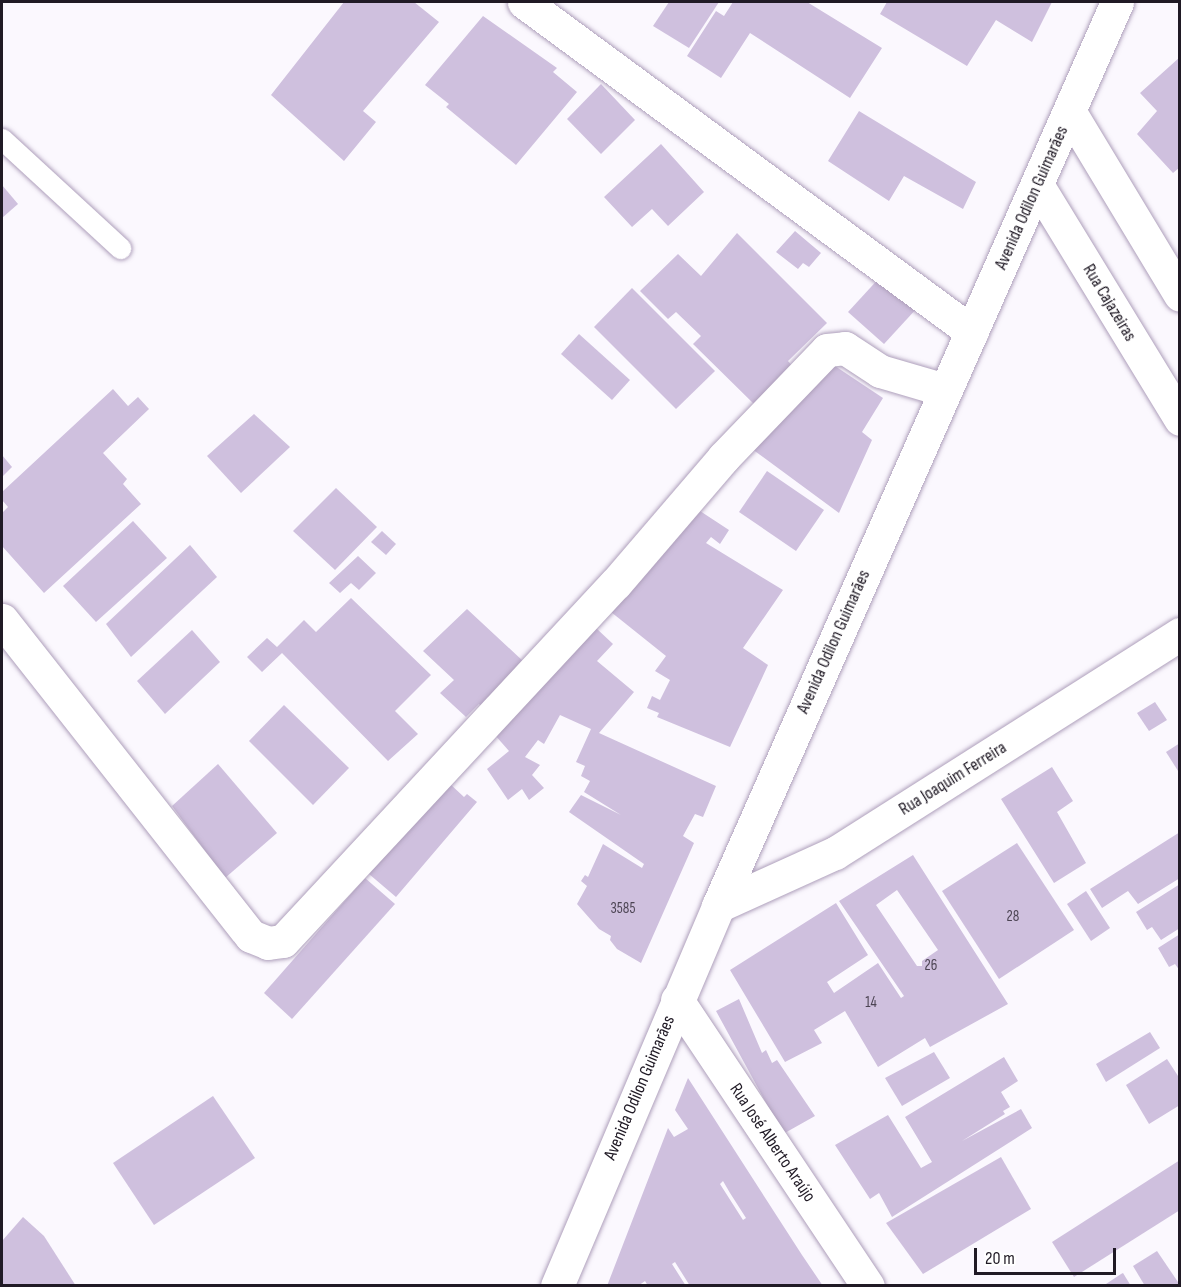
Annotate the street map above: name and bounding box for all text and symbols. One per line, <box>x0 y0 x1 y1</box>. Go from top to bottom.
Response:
street label: Avenida Odilon Guimarães <box>991 123 1073 273</box>
street label: Rua Cajazeiras <box>1078 260 1140 346</box>
street label: Avenida Odilon Guimarães <box>793 567 875 717</box>
street label: Rua Joaquim Ferreira <box>895 737 1011 821</box>
house number: 3585 <box>611 900 635 918</box>
house number: 28 <box>1007 908 1019 926</box>
house number: 26 <box>925 957 937 975</box>
house number: 14 <box>865 994 877 1012</box>
street label: Avenida Odilon Guimarães <box>600 1012 680 1164</box>
street label: Rua José Alberto Araújo <box>724 1080 820 1206</box>
scale bar <box>977 1236 1120 1274</box>
text: 20 m <box>985 1248 1015 1269</box>

